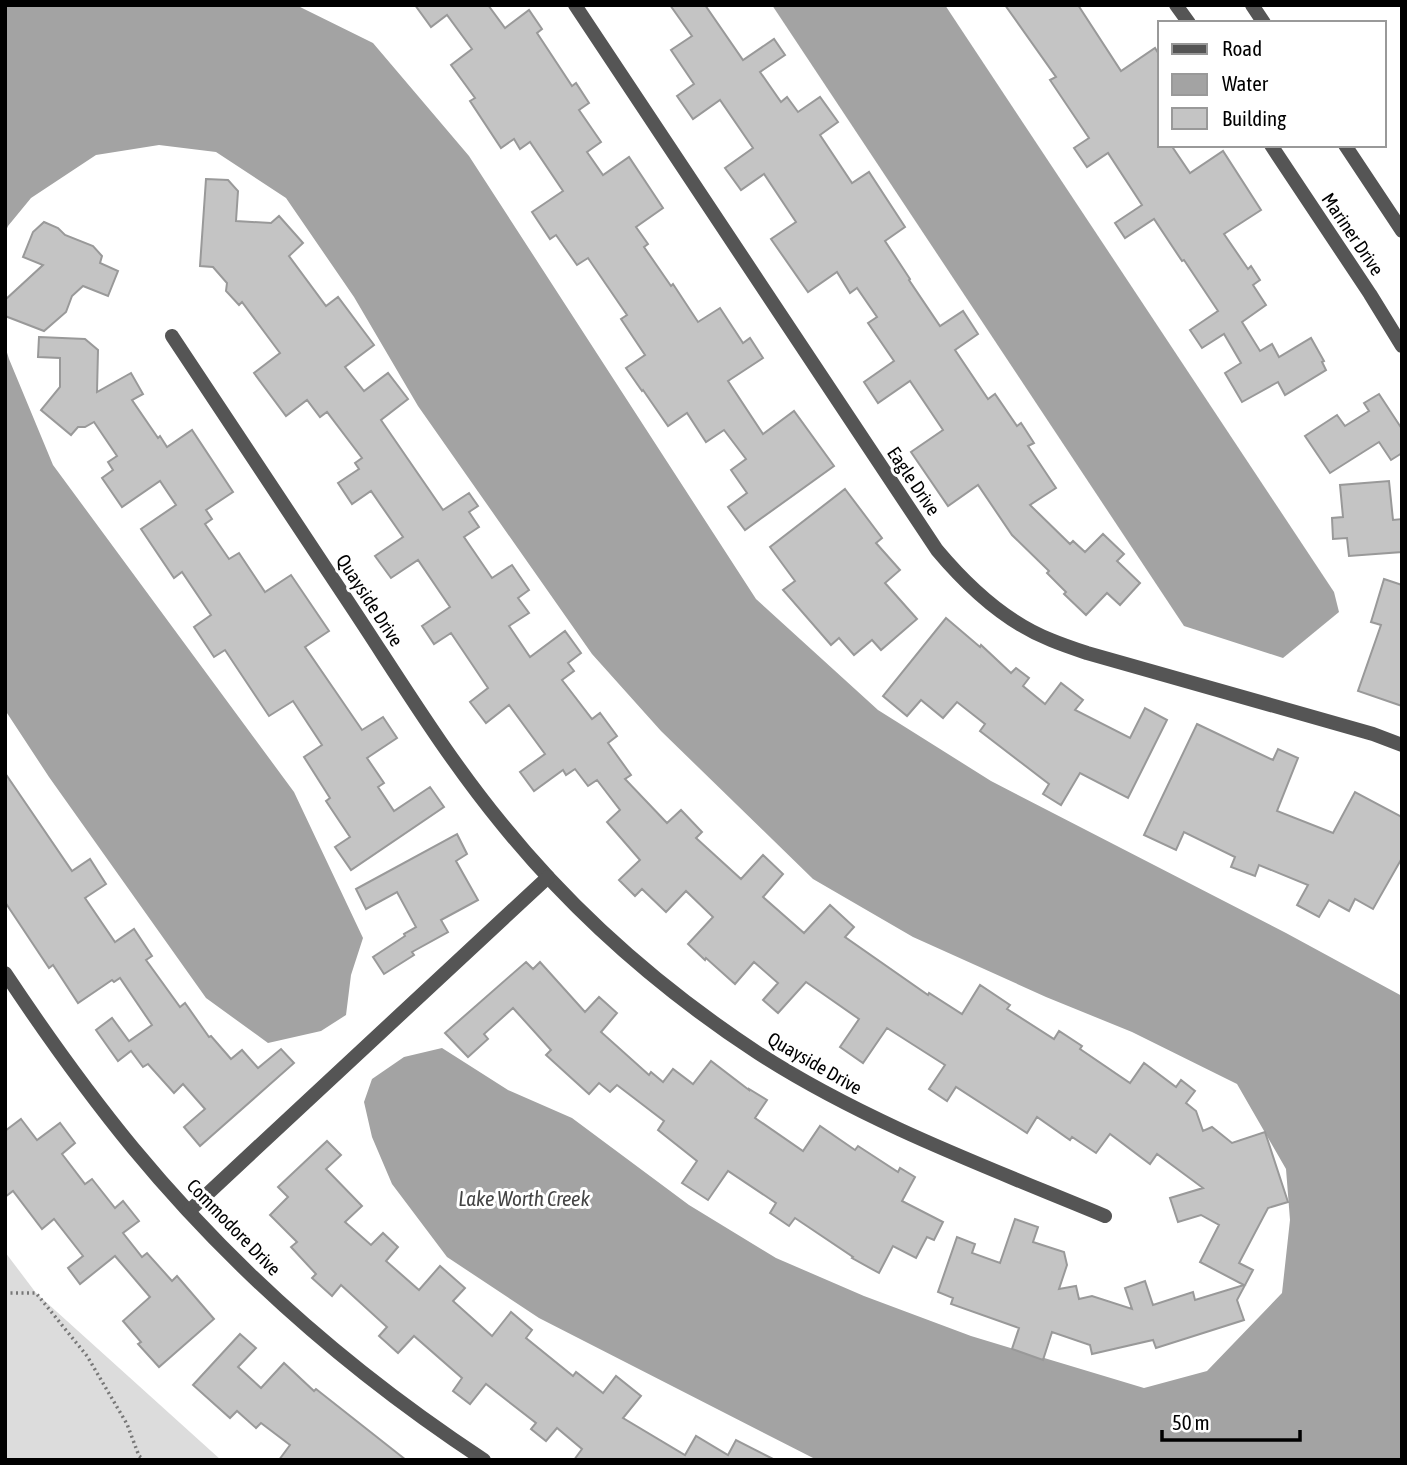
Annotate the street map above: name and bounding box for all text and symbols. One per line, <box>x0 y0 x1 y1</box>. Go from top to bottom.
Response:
legend <box>1158 21 1386 147</box>
text: Road <box>1222 36 1262 60</box>
text: Water <box>1222 71 1269 95</box>
text: Building <box>1222 106 1286 130</box>
street label: Mariner Drive <box>1317 189 1389 279</box>
street label: Eagle Drive <box>883 442 945 520</box>
street label: Quayside Drive <box>332 550 408 650</box>
street label: Quayside Drive <box>764 1027 866 1099</box>
street label: Commodore Drive <box>183 1174 285 1280</box>
water label: Lake Worth Creek <box>458 1186 591 1210</box>
scale bar <box>1162 1398 1300 1442</box>
text: 50 m <box>1172 1410 1210 1434</box>

